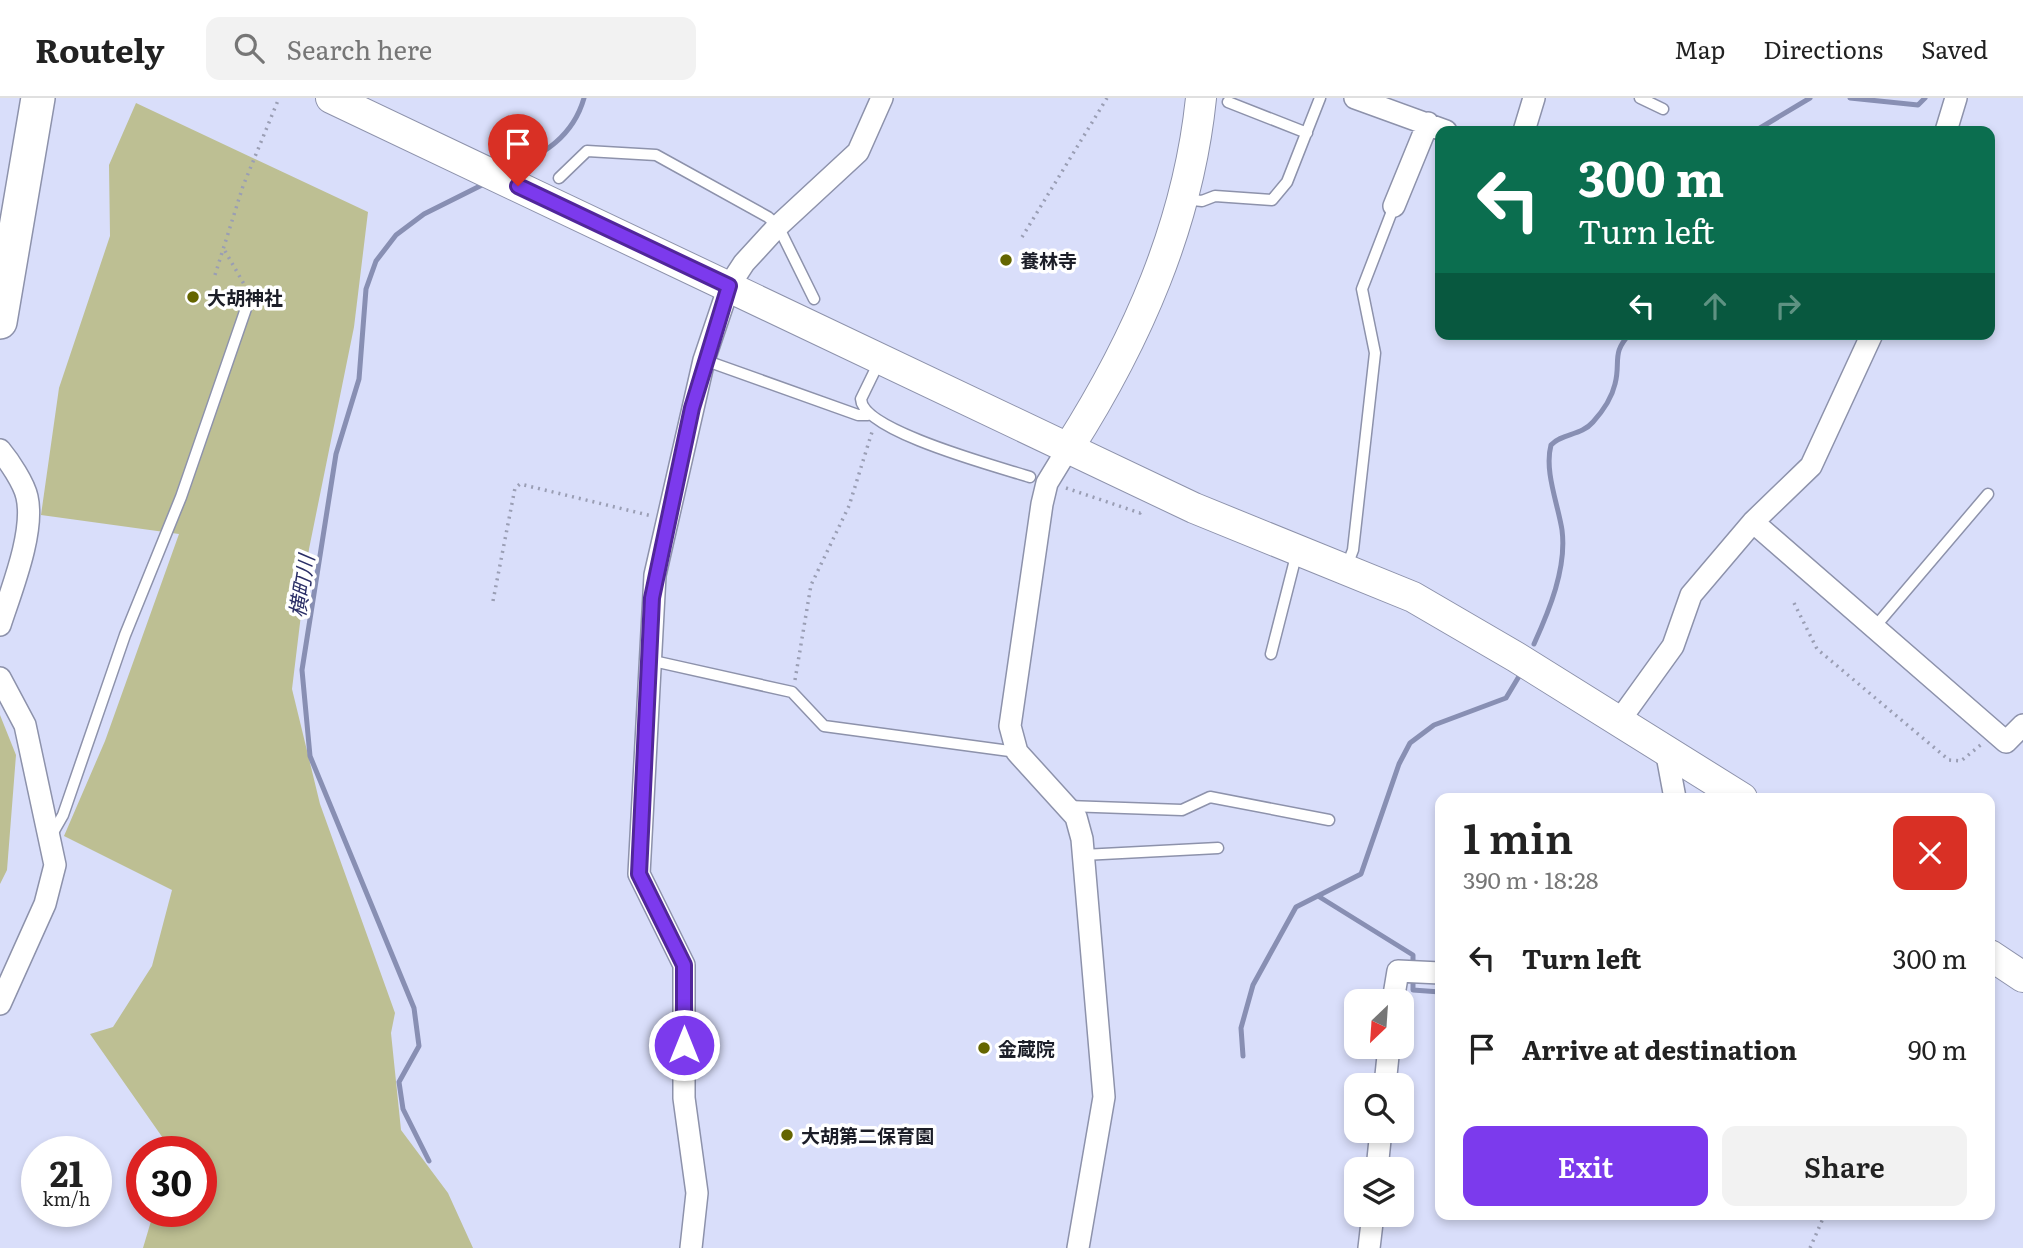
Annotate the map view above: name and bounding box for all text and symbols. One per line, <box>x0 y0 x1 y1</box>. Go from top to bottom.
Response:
search box <box>206 17 696 80</box>
text: Routely <box>35 24 164 73</box>
icon: search <box>230 29 268 67</box>
text: Search here <box>286 29 432 68</box>
text: Map <box>1674 31 1725 66</box>
text: Directions <box>1763 31 1883 66</box>
text: Saved <box>1921 31 1988 66</box>
pin <box>488 114 548 186</box>
icon: arrive <box>499 125 537 163</box>
text: 300 m <box>1578 139 1724 212</box>
icon: left <box>1463 154 1554 245</box>
text: Turn left <box>1578 206 1715 254</box>
place label: 養林寺 <box>1020 246 1077 274</box>
marker: 養林寺 <box>998 252 1014 268</box>
place label: 大胡神社 <box>207 283 283 311</box>
icon: left <box>1623 287 1661 325</box>
icon: ahead <box>1696 287 1734 325</box>
icon: right <box>1769 287 1807 325</box>
marker: 大胡神社 <box>185 289 201 305</box>
water label: 横町川 <box>280 550 321 620</box>
text: 1 min <box>1463 805 1573 867</box>
button: close <box>1893 816 1967 890</box>
text: 390 m · 18:28 <box>1463 862 1598 896</box>
text: Turn left <box>1522 938 1641 977</box>
text: 300 m <box>1892 938 1967 977</box>
icon: left <box>1463 939 1501 977</box>
north arrow <box>1344 989 1414 1059</box>
map controls <box>1344 989 1414 1227</box>
position arrow <box>647 1008 721 1082</box>
text: Arrive at destination <box>1522 1029 1797 1068</box>
text: 90 m <box>1908 1029 1967 1068</box>
icon: arrive <box>1463 1030 1501 1068</box>
place label: 金蔵院 <box>998 1034 1055 1062</box>
marker: 金蔵院 <box>976 1040 992 1056</box>
button: search <box>1344 1073 1414 1143</box>
place label: 大胡第二保育園 <box>801 1121 934 1149</box>
button: Exit <box>1463 1126 1708 1206</box>
button: Share <box>1722 1126 1967 1206</box>
marker: 大胡第二保育園 <box>779 1127 795 1143</box>
speed limit sign: 30 <box>126 1136 217 1227</box>
text: 21 <box>50 1146 83 1198</box>
button: layers <box>1344 1157 1414 1227</box>
text: km/h <box>43 1185 90 1212</box>

